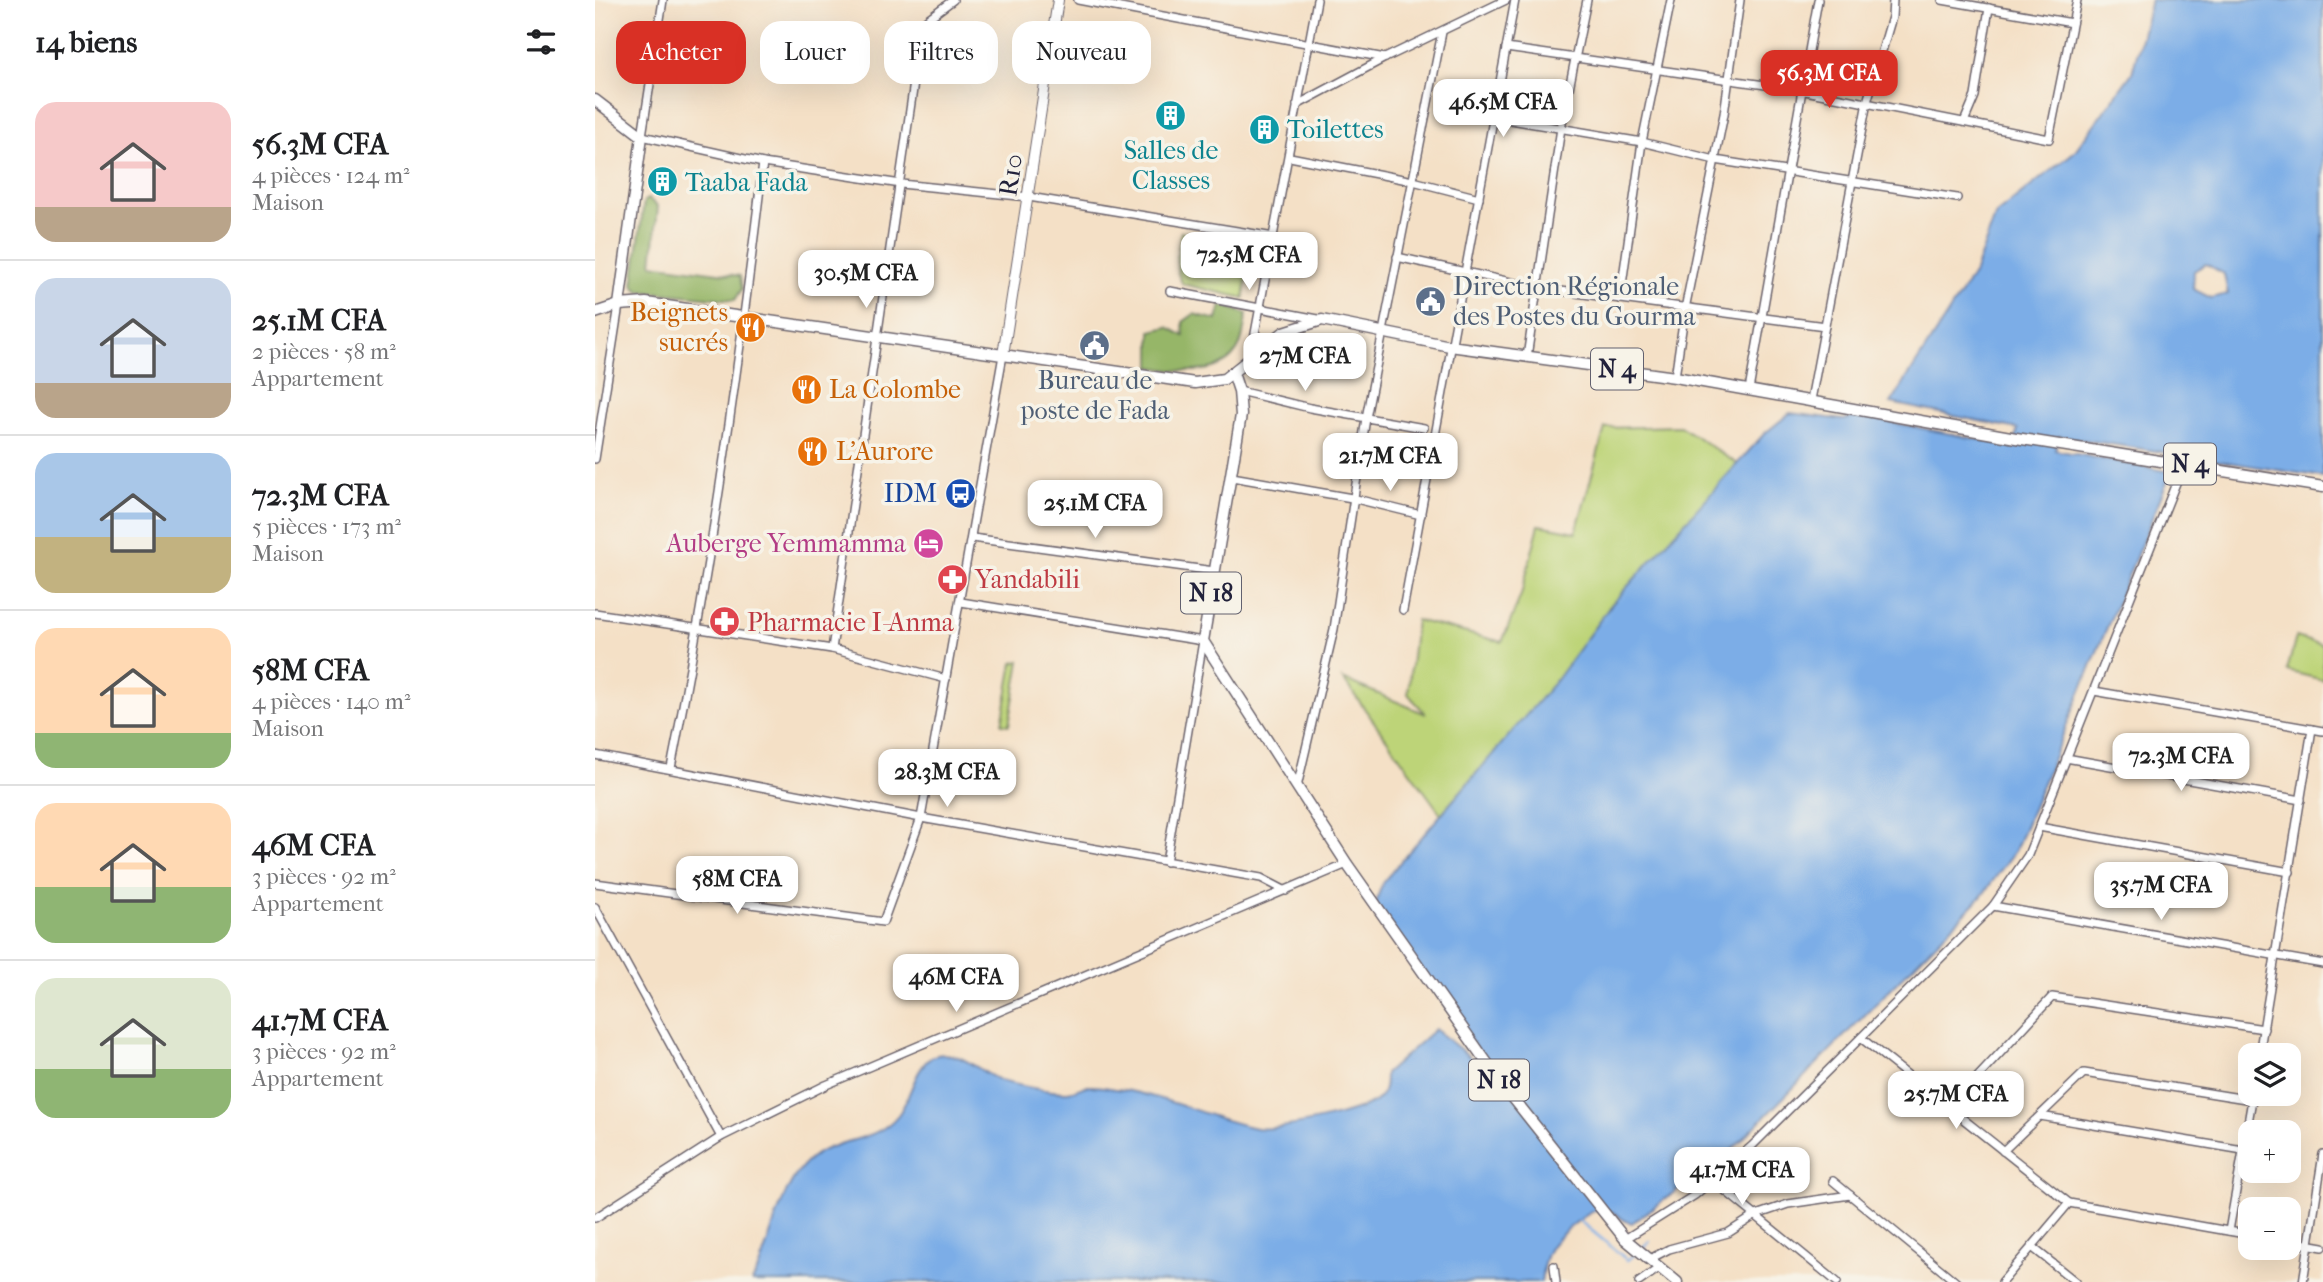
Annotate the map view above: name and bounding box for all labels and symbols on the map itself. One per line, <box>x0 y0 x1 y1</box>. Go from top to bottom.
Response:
pin: 56.3M CFA <box>1749 50 1909 110</box>
pin: 46.5M CFA <box>1423 80 1583 139</box>
building icon: Salles de Classes <box>1154 98 1188 132</box>
building icon: Toilettes <box>1247 112 1281 146</box>
place label: Toilettes <box>1287 114 1384 145</box>
place label: Salles de Classes <box>1124 135 1218 196</box>
street label: R10 <box>992 152 1030 198</box>
building icon: Taaba Fada <box>645 165 679 199</box>
place label: Taaba Fada <box>685 167 809 198</box>
pin: 72.5M CFA <box>1169 232 1329 292</box>
pin: 30.5M CFA <box>786 250 946 310</box>
place label: Direction Régionale des Postes du Gourma <box>1453 271 1697 332</box>
public building icon: Direction Régionale des Postes du Gourma <box>1413 284 1447 318</box>
place label: Beignets sucrés <box>630 297 728 358</box>
restaurant icon: Beignets sucrés <box>734 310 768 344</box>
public building icon: Bureau de poste de Fada <box>1078 328 1112 362</box>
pin: 27M CFA <box>1240 334 1370 393</box>
road number: N 4 <box>1591 348 1643 390</box>
place label: Bureau de poste de Fada <box>1019 365 1171 426</box>
restaurant icon: La Colombe <box>789 372 823 406</box>
place label: La Colombe <box>829 374 961 405</box>
restaurant icon: L'Aurore <box>796 434 830 468</box>
pin: 21.7M CFA <box>1310 434 1470 493</box>
place label: L'Aurore <box>836 436 934 467</box>
road number: N 4 <box>2164 444 2216 485</box>
bus stop icon: IDM <box>943 476 977 510</box>
place label: IDM <box>884 478 937 509</box>
pin: 25.1M CFA <box>1015 480 1175 540</box>
hotel icon: Auberge Yemmamma <box>912 526 946 560</box>
place label: Auberge Yemmamma <box>665 528 907 559</box>
pharmacy icon: Yandabili <box>935 562 969 596</box>
place label: Yandabili <box>974 564 1080 595</box>
road number: N 18 <box>1181 572 1241 614</box>
pharmacy icon: Pharmacie I-Anma <box>707 605 741 639</box>
place label: Pharmacie I-Anma <box>747 607 955 638</box>
pin: 72.3M CFA <box>2101 734 2261 793</box>
pin: 28.3M CFA <box>867 750 1027 809</box>
pin: 58M CFA <box>672 856 802 916</box>
pin: 35.7M CFA <box>2081 862 2241 922</box>
pin: 46M CFA <box>891 954 1021 1014</box>
road number: N 18 <box>1469 1060 1529 1100</box>
pin: 25.7M CFA <box>1876 1072 2036 1131</box>
pin: 41.7M CFA <box>1662 1148 1822 1207</box>

